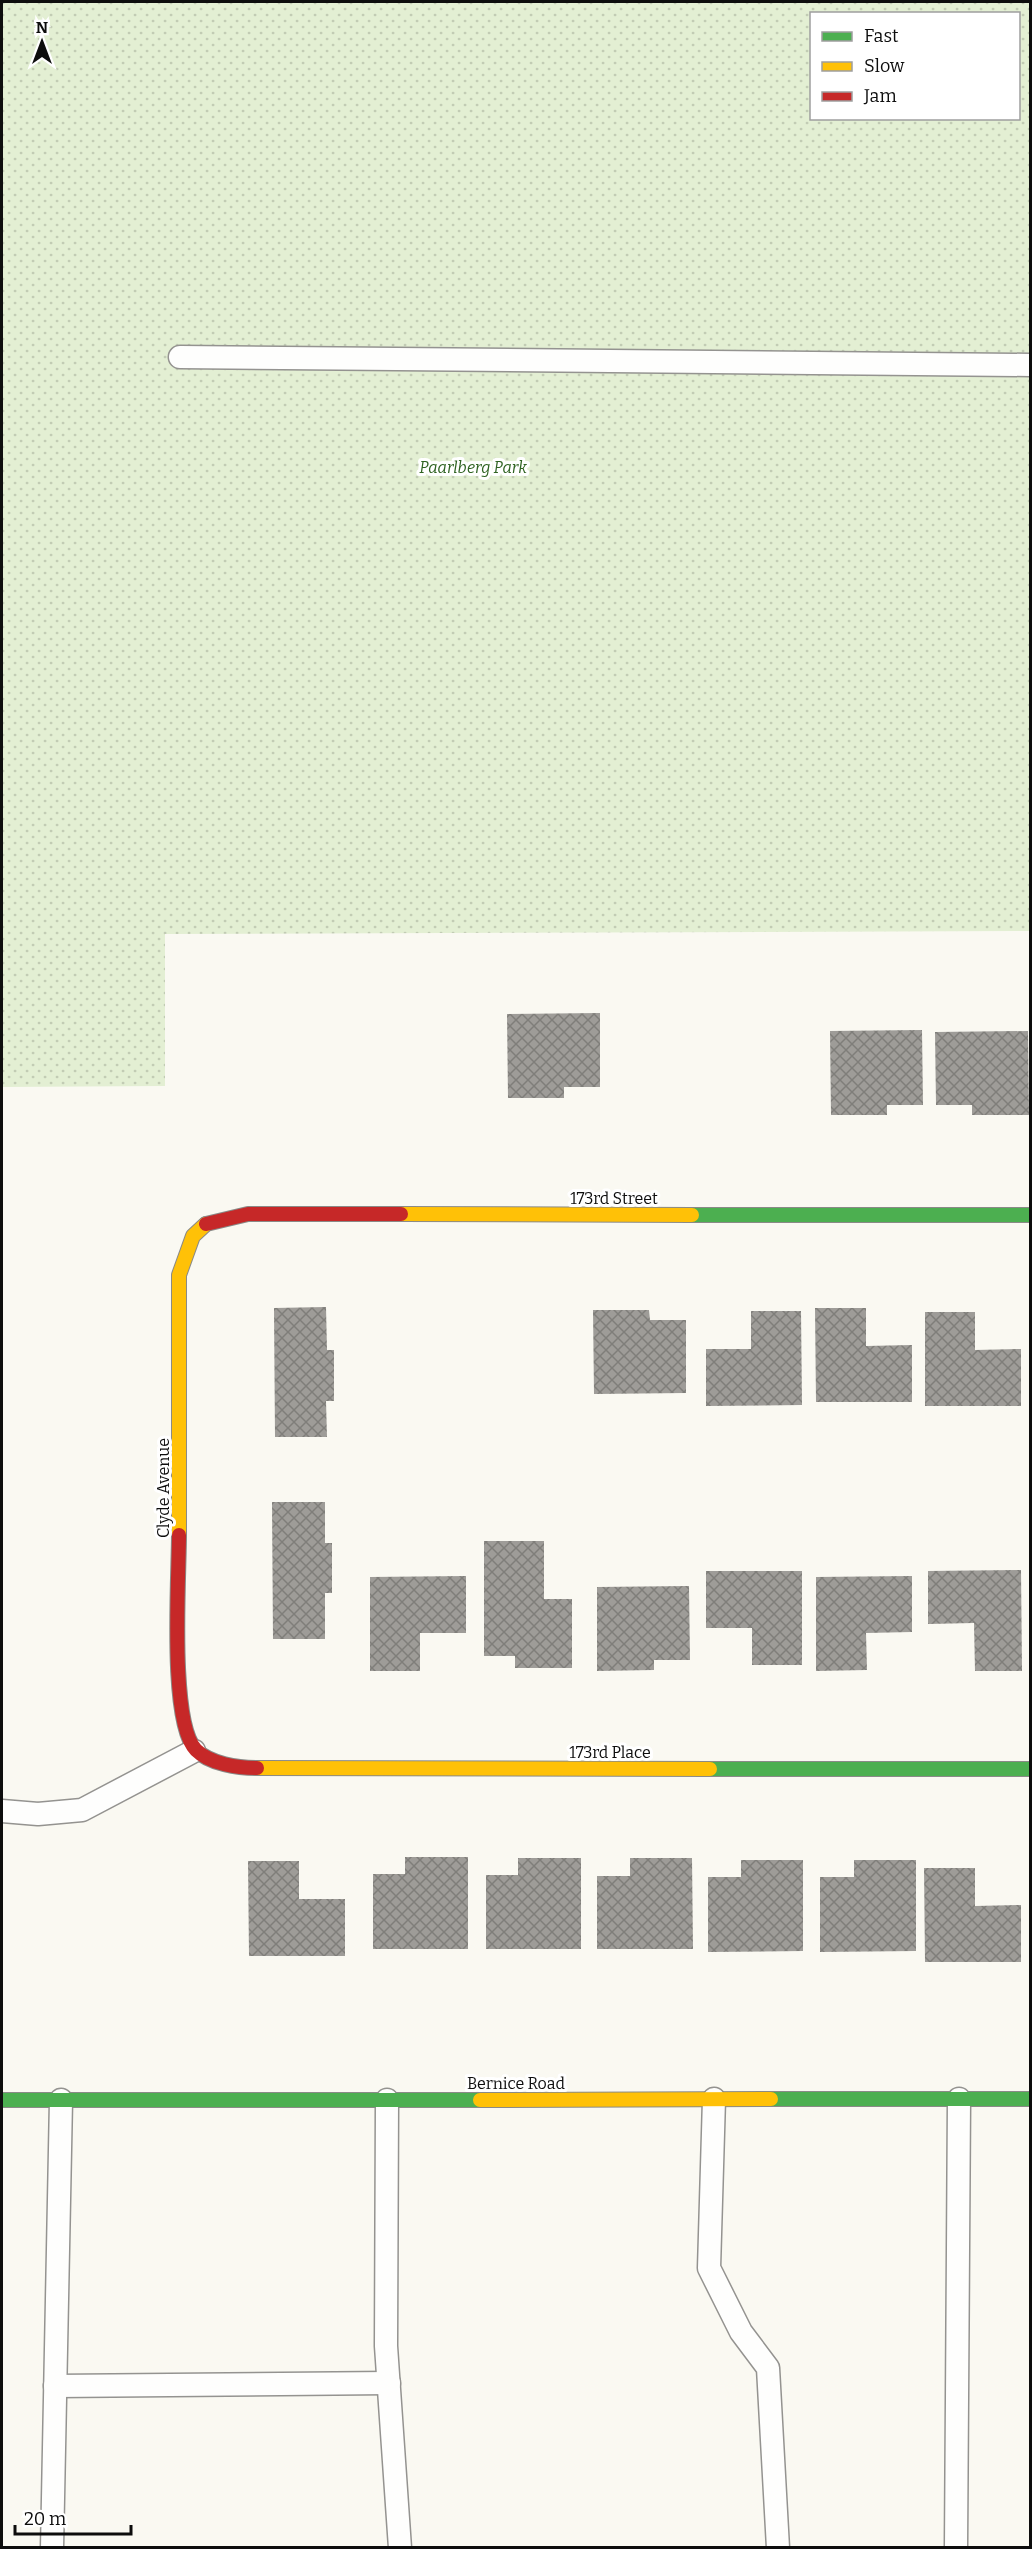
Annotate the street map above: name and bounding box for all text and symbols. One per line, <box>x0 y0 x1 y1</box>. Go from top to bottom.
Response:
north arrow <box>12 12 72 72</box>
legend <box>810 12 1020 120</box>
text: N <box>36 18 48 37</box>
text: Fast <box>864 25 899 47</box>
text: Slow <box>864 55 905 77</box>
text: Jam <box>863 85 897 107</box>
park label: Paarlberg Park <box>419 458 527 477</box>
street label: 173rd Street <box>570 1189 658 1208</box>
street label: Clyde Avenue <box>154 1438 173 1538</box>
street label: 173rd Place <box>569 1743 651 1762</box>
street label: Bernice Road <box>467 2074 566 2093</box>
scale bar <box>15 2498 130 2536</box>
text: 20 m <box>24 2508 66 2530</box>

